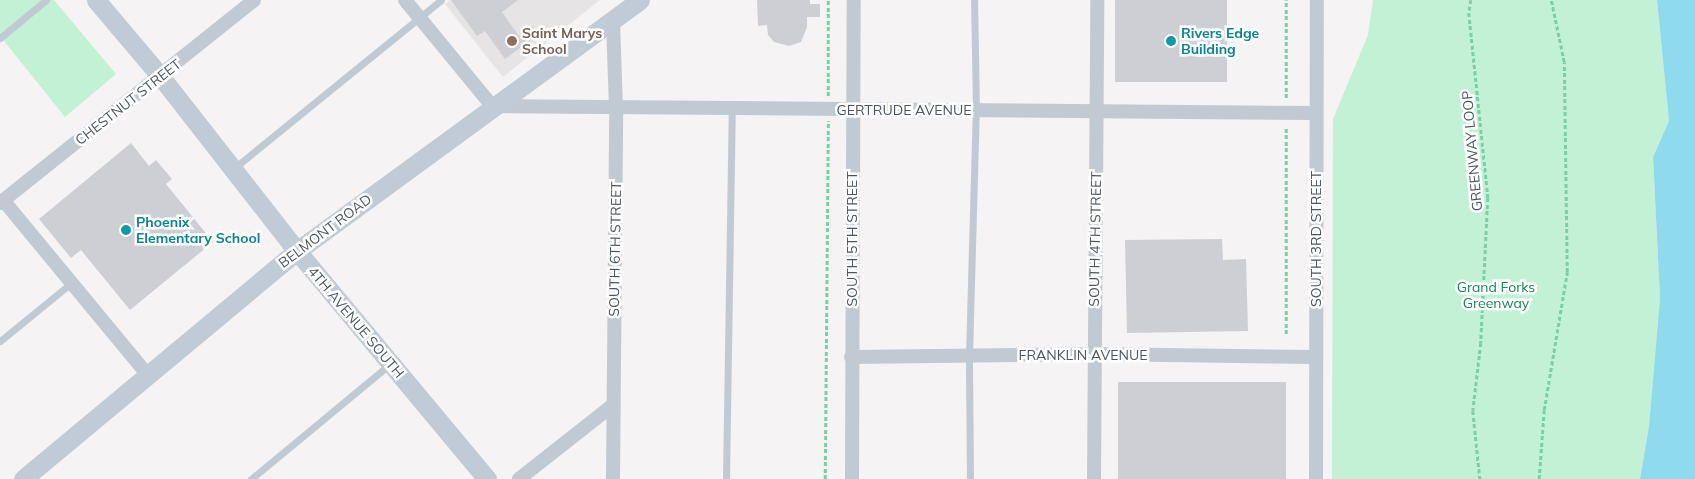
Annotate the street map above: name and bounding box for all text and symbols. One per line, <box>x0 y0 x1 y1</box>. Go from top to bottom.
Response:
place label: Saint Marys School <box>522 25 602 58</box>
place label: Rivers Edge Building <box>1181 25 1259 58</box>
marker: Saint Marys School <box>506 35 518 47</box>
marker: Rivers Edge Building <box>1165 35 1177 47</box>
street label: CHESTNUT STREET <box>72 56 184 148</box>
street label: GREENWAY LOOP <box>1458 90 1486 212</box>
street label: GERTRUDE AVENUE <box>836 102 972 118</box>
street label: SOUTH 5TH STREET <box>844 171 860 307</box>
street label: SOUTH 4TH STREET <box>1085 171 1105 307</box>
street label: SOUTH 3RD STREET <box>1308 171 1324 307</box>
street label: SOUTH 6TH STREET <box>605 181 625 317</box>
street label: BELMONT ROAD <box>275 191 375 271</box>
place label: Phoenix Elementary School <box>136 214 260 246</box>
marker: Phoenix Elementary School <box>120 224 132 236</box>
street label: 4TH AVENUE SOUTH <box>304 263 408 381</box>
park label: Grand Forks Greenway <box>1457 279 1535 312</box>
street label: FRANKLIN AVENUE <box>1019 347 1147 363</box>

